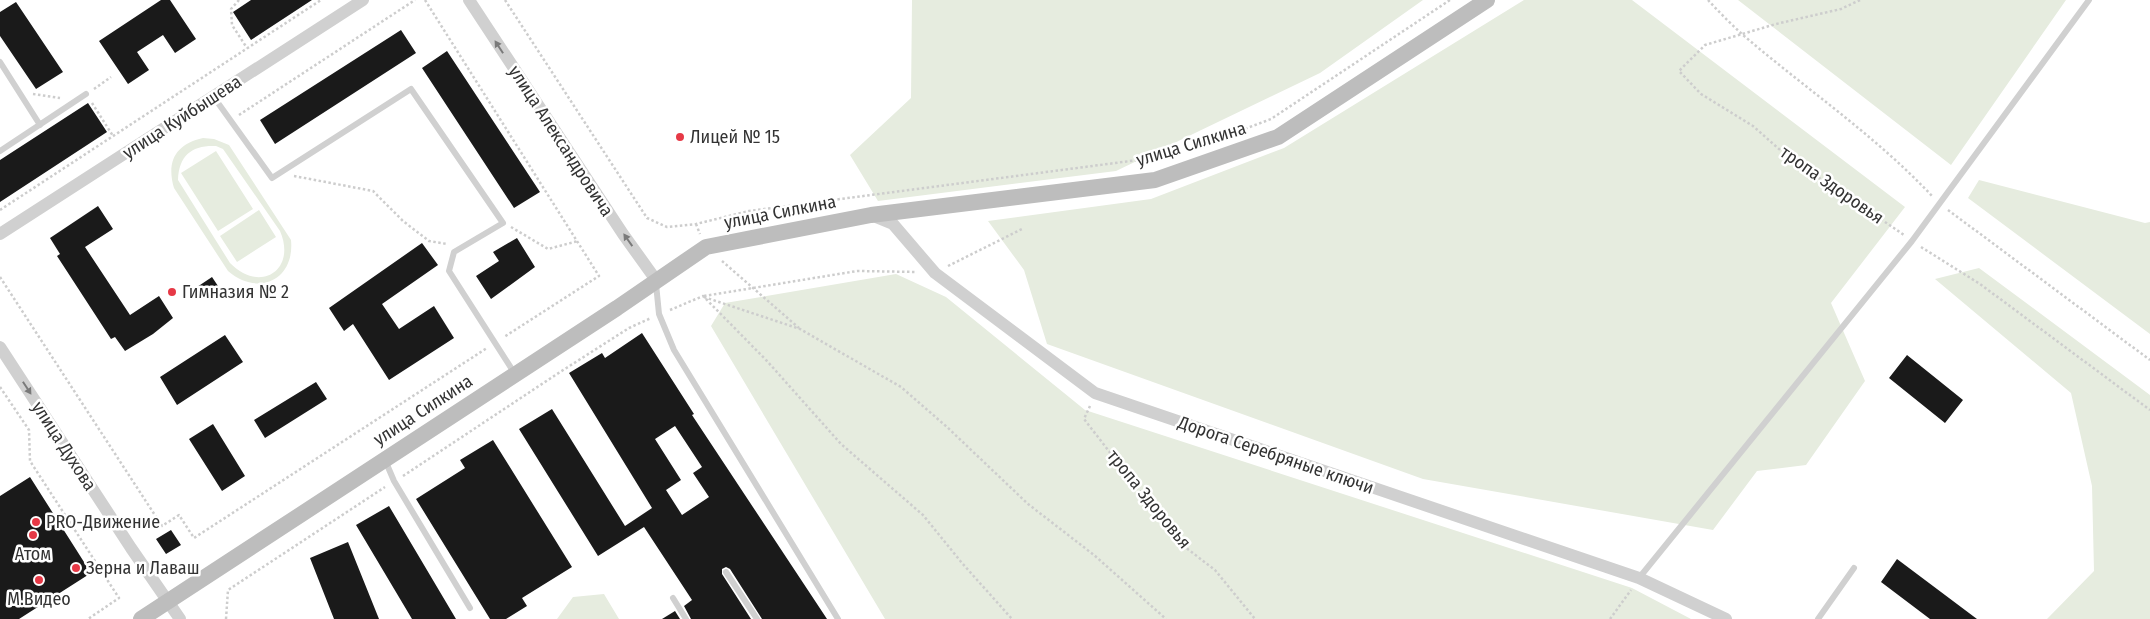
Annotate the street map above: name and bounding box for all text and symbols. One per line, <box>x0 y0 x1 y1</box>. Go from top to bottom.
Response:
one-way arrow <box>495 40 504 53</box>
street label: улица Александровича <box>504 61 618 221</box>
street label: улица Куйбышева <box>118 70 246 164</box>
street label: улица Силкина <box>1133 117 1249 171</box>
place label: Лицей № 15 <box>690 126 780 148</box>
marker: Лицей № 15 <box>674 131 686 143</box>
street label: тропа Здоровья <box>1776 141 1888 229</box>
street label: улица Силкина <box>722 190 838 234</box>
one-way arrow <box>623 233 633 247</box>
place label: Гимназия № 2 <box>182 281 289 303</box>
marker: Гимназия № 2 <box>166 286 178 298</box>
street label: улица Силкина <box>369 370 477 450</box>
one-way arrow <box>22 381 31 395</box>
street label: улица Духова <box>27 397 101 495</box>
street label: Дорога Серебряные ключи <box>1174 411 1377 499</box>
street label: тропа Здоровья <box>1102 445 1196 553</box>
place label: PRO-Движение <box>46 511 160 533</box>
marker: PRO-Движение <box>30 516 42 528</box>
marker: Атом <box>27 529 39 541</box>
place label: Атом <box>15 543 51 565</box>
place label: Зерна и Лаваш <box>86 557 200 579</box>
marker: Зерна и Лаваш <box>70 562 82 574</box>
marker: М.Видео <box>33 574 45 586</box>
place label: М.Видео <box>7 588 71 610</box>

